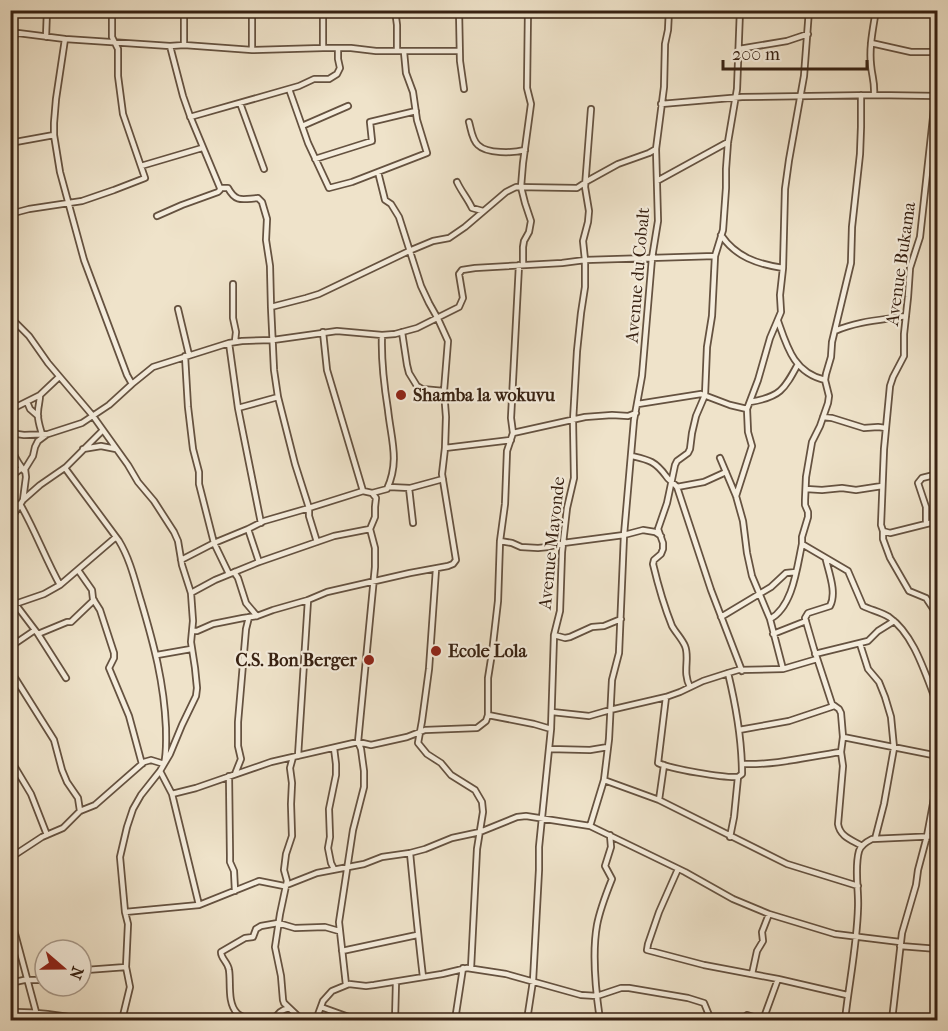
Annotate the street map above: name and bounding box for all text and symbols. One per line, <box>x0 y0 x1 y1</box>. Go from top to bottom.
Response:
scale bar <box>723 33 867 71</box>
text: 200 m <box>732 44 780 65</box>
street label: Avenue Bukama <box>882 200 920 328</box>
street label: Avenue du Cobalt <box>622 206 654 345</box>
place label: Shamba la wokuvu <box>413 385 556 406</box>
marker: Shamba la wokuvu <box>394 388 408 402</box>
street label: Avenue Mayonde <box>534 475 569 612</box>
place label: Ecole Lola <box>448 641 527 662</box>
marker: Ecole Lola <box>429 644 443 658</box>
place label: C.S. Bon Berger <box>236 650 357 671</box>
marker: C.S. Bon Berger <box>362 653 376 667</box>
north arrow <box>33 938 93 998</box>
text: N <box>65 964 88 983</box>

